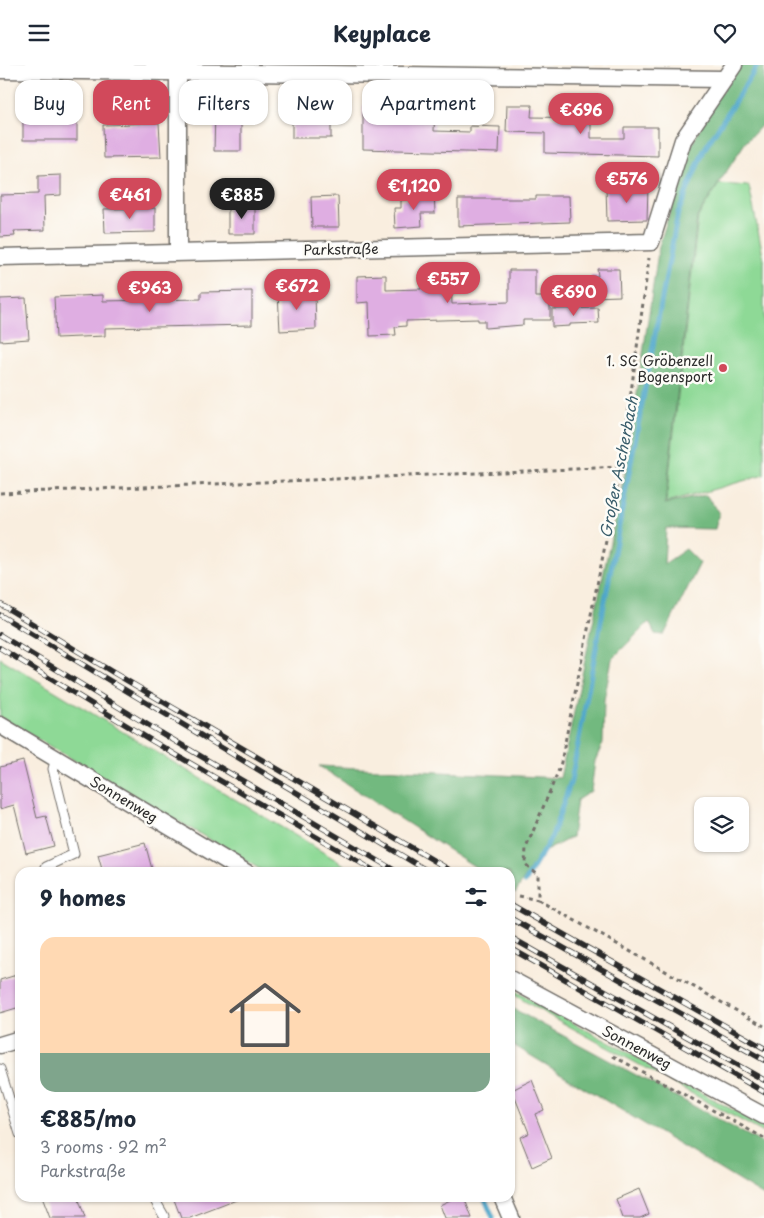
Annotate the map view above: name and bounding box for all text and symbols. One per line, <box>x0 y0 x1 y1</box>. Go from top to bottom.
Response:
text: Keyplace <box>333 16 431 49</box>
icon: menu <box>25 19 53 47</box>
icon: heart <box>711 19 739 47</box>
chip: Buy <box>15 80 83 125</box>
chip: Rent <box>93 80 169 125</box>
chip: Filters <box>179 80 268 125</box>
chip: New <box>278 80 352 125</box>
chip: Apartment <box>362 80 494 125</box>
pin: €696 <box>551 93 611 135</box>
text: €696 <box>559 97 603 121</box>
pin: €576 <box>597 161 657 204</box>
text: €576 <box>606 166 648 190</box>
pin: €1,120 <box>373 169 455 211</box>
text: €1,120 <box>388 173 440 197</box>
pin: €461 <box>100 177 160 220</box>
pin: €885 <box>212 177 272 220</box>
text: €461 <box>110 182 150 206</box>
text: €885 <box>221 182 263 206</box>
street label: Parkstraße <box>303 238 379 260</box>
pin: €557 <box>418 261 478 304</box>
text: €557 <box>427 266 469 290</box>
pin: €672 <box>267 269 327 311</box>
pin: €963 <box>120 271 180 313</box>
text: €672 <box>275 273 319 297</box>
text: €963 <box>128 275 172 299</box>
pin: €690 <box>544 275 604 317</box>
text: €690 <box>552 279 596 303</box>
place label: 1. SC Gröbenzell Bogensport <box>606 350 713 387</box>
marker: 1. SC Gröbenzell Bogensport <box>717 362 729 374</box>
water label: Großer Ascherbach <box>593 394 643 540</box>
street label: Sonnenweg <box>86 770 162 828</box>
map controls <box>694 797 749 852</box>
button: layers <box>694 797 749 852</box>
text: 9 homes <box>40 881 126 913</box>
icon: filters <box>462 883 490 911</box>
icon: home <box>220 970 310 1060</box>
street label: Sonnenweg <box>598 1020 676 1074</box>
text: €885/mo <box>40 1102 136 1134</box>
text: 3 rooms · 92 m² <box>40 1134 167 1158</box>
text: Parkstraße <box>40 1158 126 1182</box>

